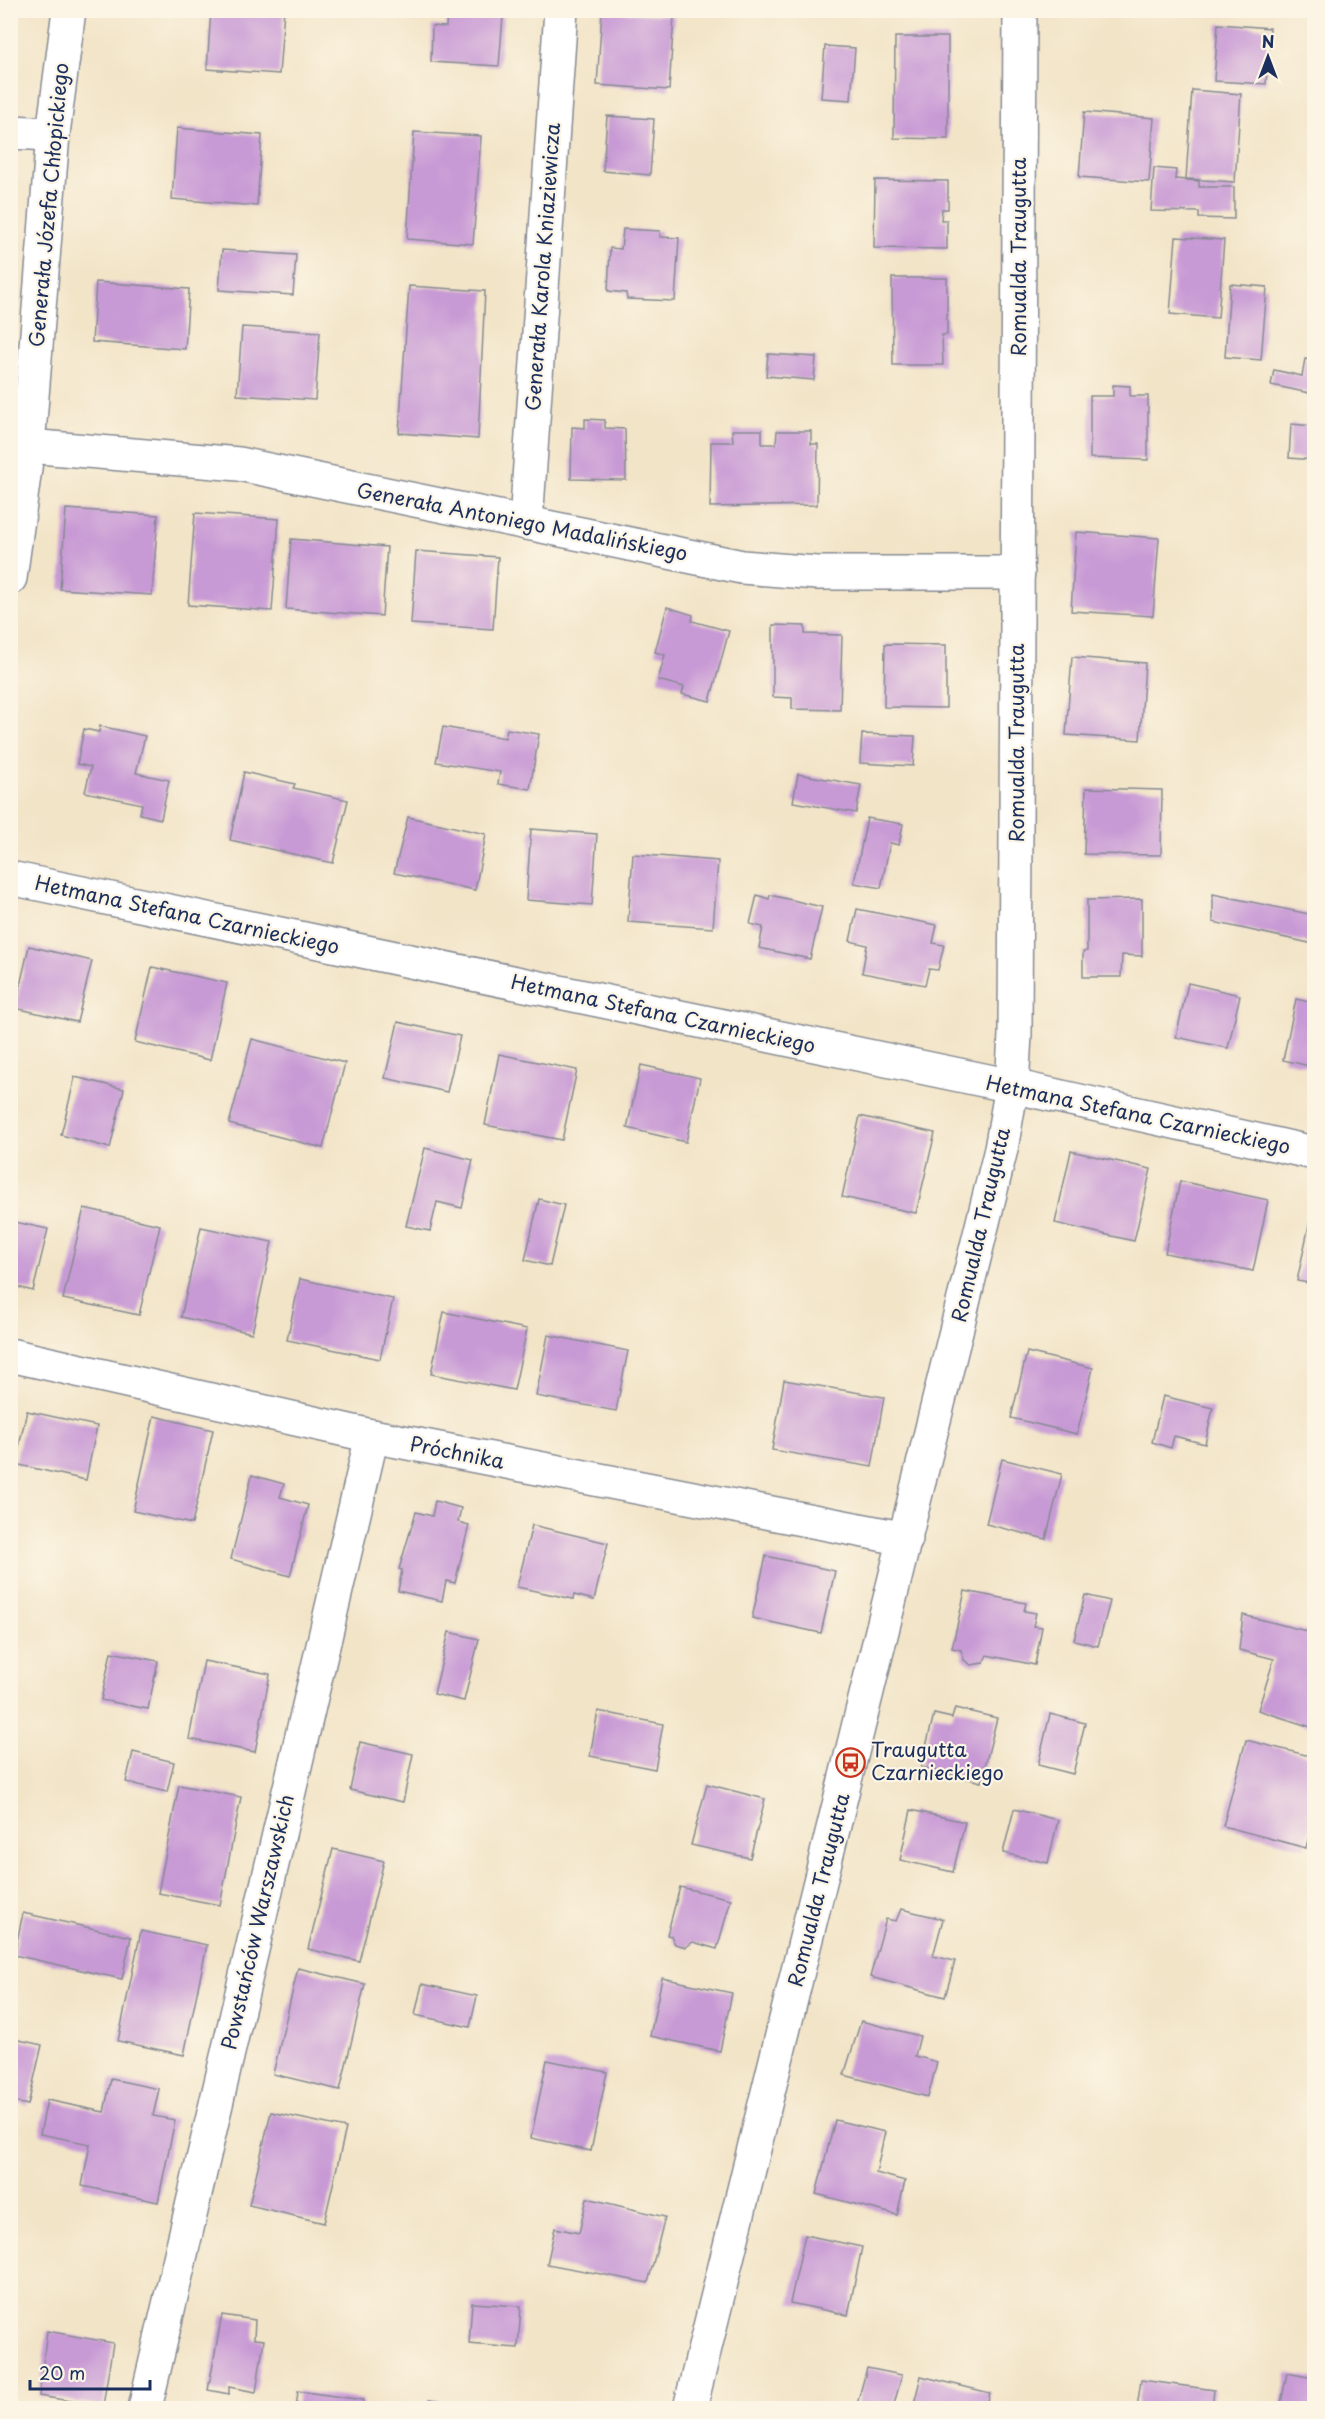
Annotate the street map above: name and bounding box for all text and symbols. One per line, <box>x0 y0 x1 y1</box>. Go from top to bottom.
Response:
north arrow <box>1238 27 1298 87</box>
text: N <box>1262 29 1274 53</box>
street label: Generała Józefa Chłopickiego <box>21 61 75 348</box>
street label: Generała Karola Kniaziewicza <box>517 121 567 412</box>
street label: Romualda Traugutta <box>1003 157 1033 356</box>
street label: Generała Antoniego Madalińskiego <box>354 474 690 568</box>
street label: Romualda Traugutta <box>1001 643 1031 842</box>
street label: Hetmana Stefana Czarnieckiego <box>32 867 342 961</box>
street label: Hetmana Stefana Czarnieckiego <box>508 966 818 1060</box>
street label: Hetmana Stefana Czarnieckiego <box>983 1067 1293 1161</box>
street label: Romualda Traugutta <box>943 1124 1017 1325</box>
street label: Próchnika <box>407 1428 508 1476</box>
place label: Traugutta Czarnieckiego <box>871 1734 1004 1787</box>
bus stop icon: Traugutta Czarnieckiego <box>834 1746 866 1778</box>
street label: Romualda Traugutta <box>779 1789 857 1990</box>
street label: Powstańców Warszawskich <box>213 1791 301 2052</box>
scale bar <box>30 2353 150 2391</box>
text: 20 m <box>39 2359 85 2386</box>

